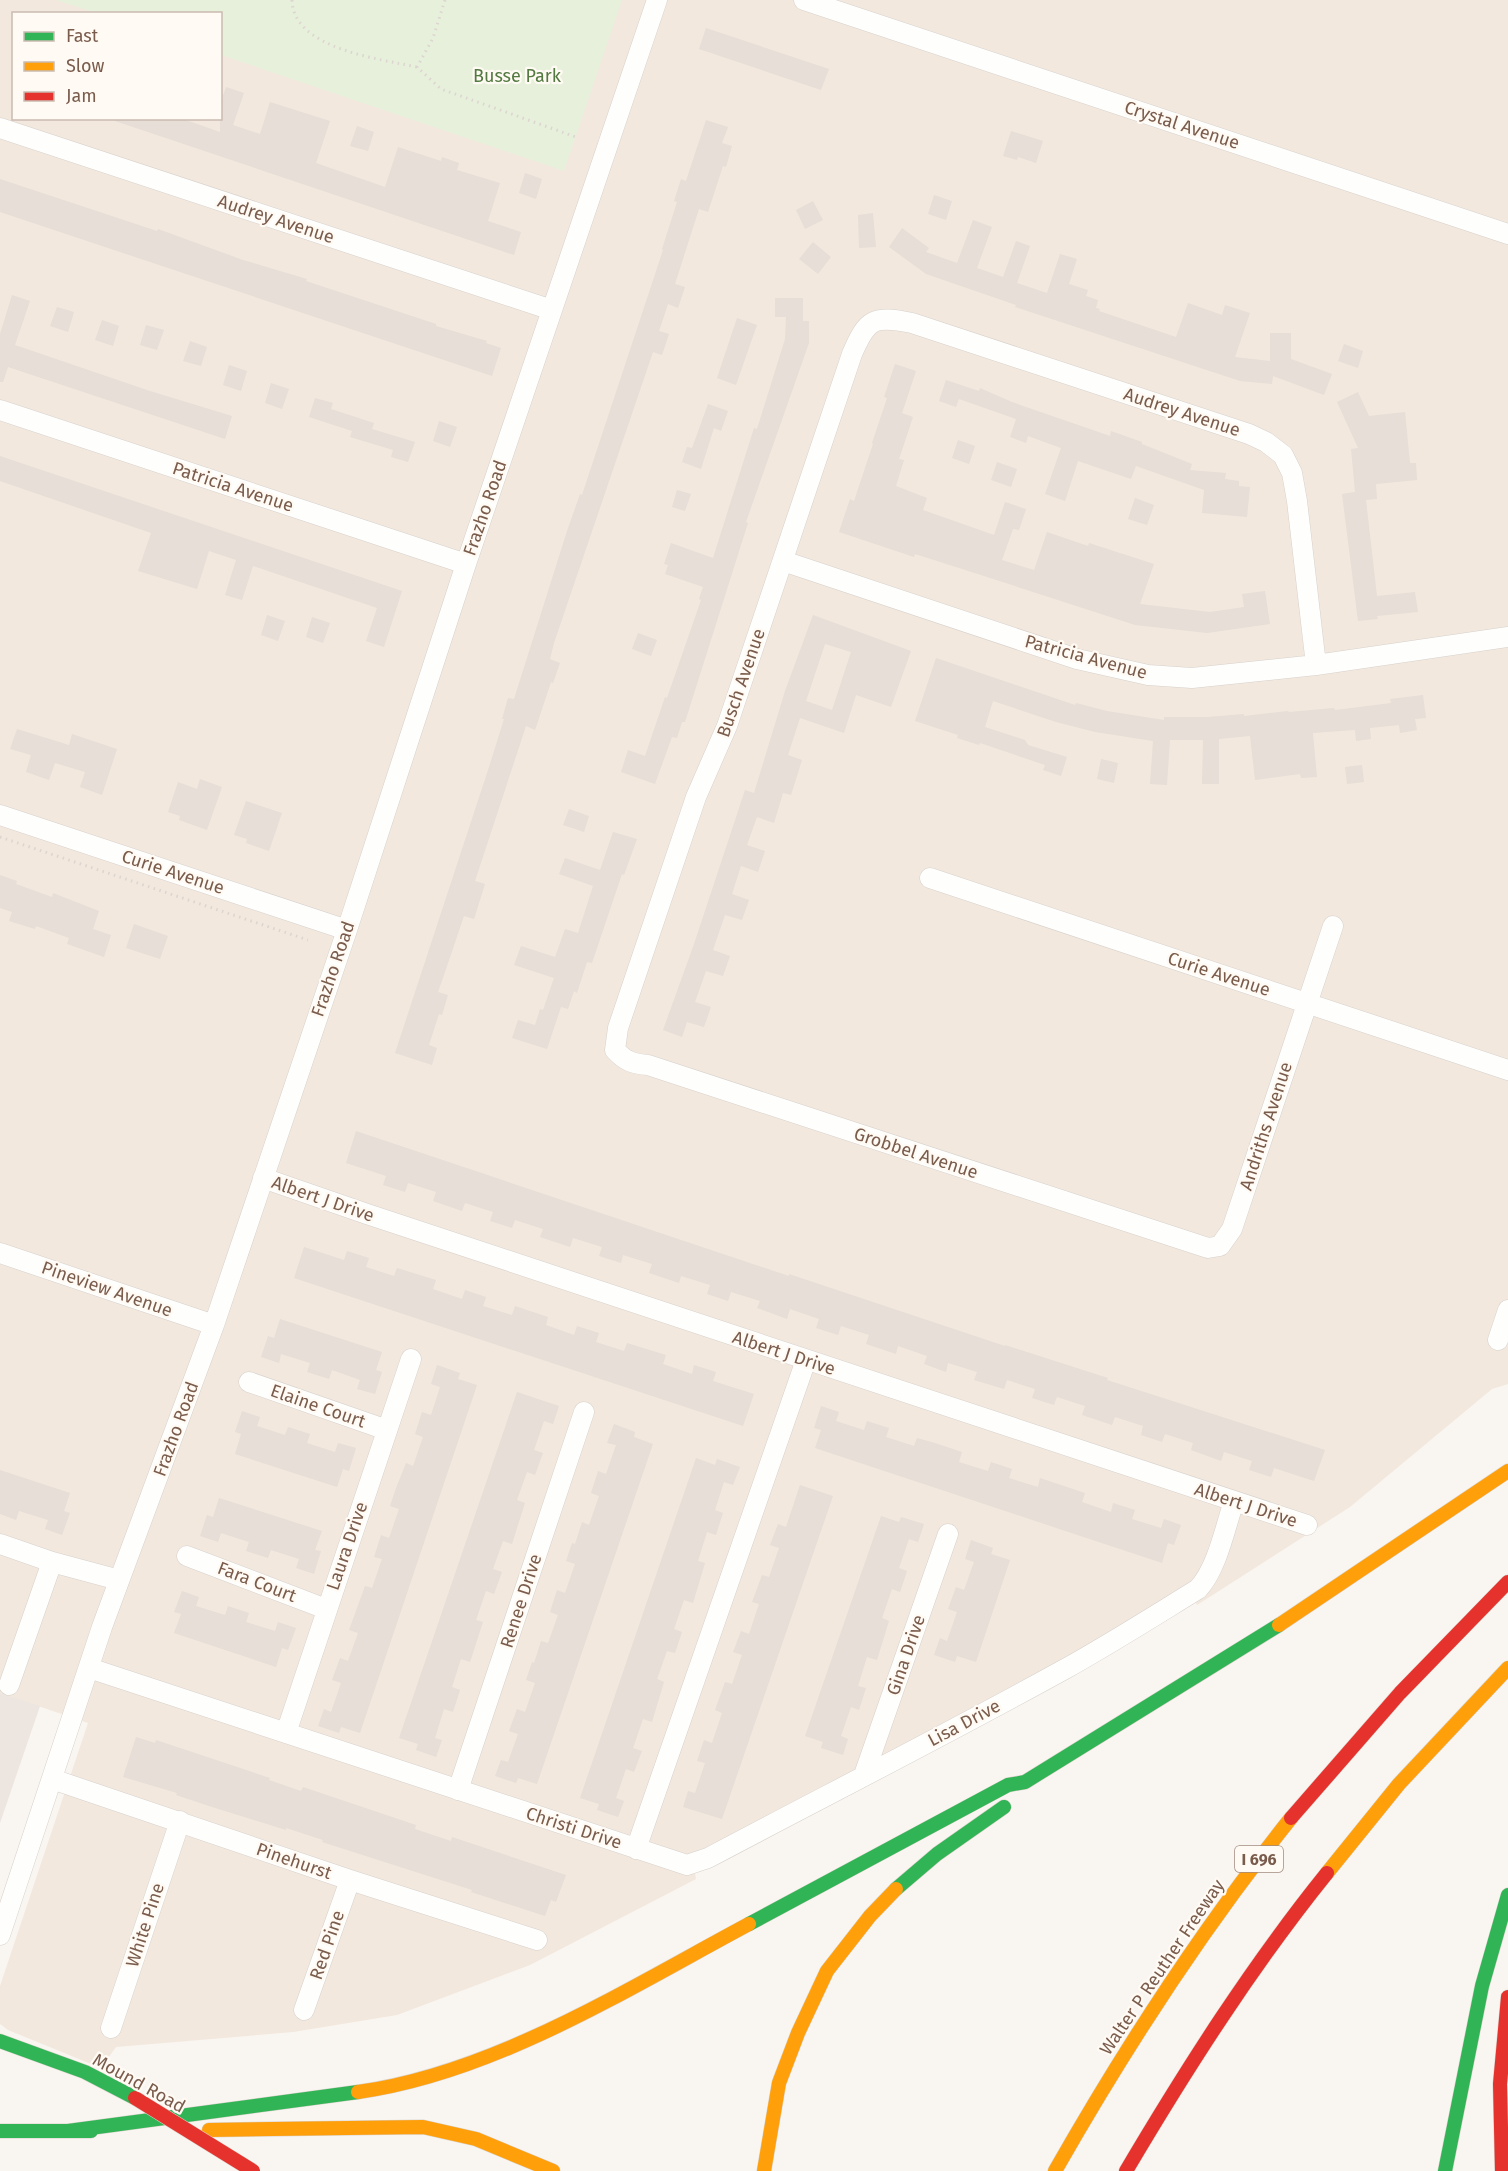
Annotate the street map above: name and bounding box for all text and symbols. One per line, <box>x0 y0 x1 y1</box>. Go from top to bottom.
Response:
legend <box>12 12 222 120</box>
text: Fast <box>66 25 99 47</box>
text: Slow <box>66 55 105 77</box>
park label: Busse Park <box>473 65 562 87</box>
text: Jam <box>66 85 97 107</box>
street label: Crystal Avenue <box>1122 96 1242 154</box>
street label: Audrey Avenue <box>215 190 337 248</box>
street label: Audrey Avenue <box>1121 383 1243 441</box>
street label: Patricia Avenue <box>170 457 296 517</box>
street label: Frazho Road <box>458 457 512 559</box>
street label: Busch Avenue <box>712 626 770 740</box>
street label: Patricia Avenue <box>1022 630 1150 684</box>
street label: Curie Avenue <box>119 845 227 899</box>
street label: Frazho Road <box>306 918 360 1020</box>
street label: Curie Avenue <box>1165 947 1273 1001</box>
street label: Andriths Avenue <box>1235 1059 1297 1193</box>
street label: Grobbel Avenue <box>851 1123 981 1183</box>
street label: Albert J Drive <box>269 1171 377 1227</box>
street label: Pineview Avenue <box>39 1256 175 1322</box>
street label: Albert J Drive <box>730 1326 838 1380</box>
street label: Frazho Road <box>149 1378 203 1480</box>
street label: Elaine Court <box>268 1380 369 1433</box>
street label: Albert J Drive <box>1192 1478 1300 1532</box>
street label: Laura Drive <box>322 1499 372 1593</box>
street label: Renee Drive <box>495 1551 547 1651</box>
street label: Fara Court <box>215 1557 300 1607</box>
street label: Gina Drive <box>882 1612 930 1698</box>
street label: Lisa Drive <box>924 1695 1004 1751</box>
street label: Christi Drive <box>523 1802 625 1854</box>
street label: Pinehurst <box>253 1838 335 1884</box>
road number: I 696 <box>1235 1846 1283 1872</box>
street label: Walter P Reuther Freeway <box>1095 1875 1229 2059</box>
street label: White Pine <box>121 1880 169 1970</box>
street label: Red Pine <box>305 1907 349 1983</box>
street label: Mound Road <box>89 2049 189 2117</box>

